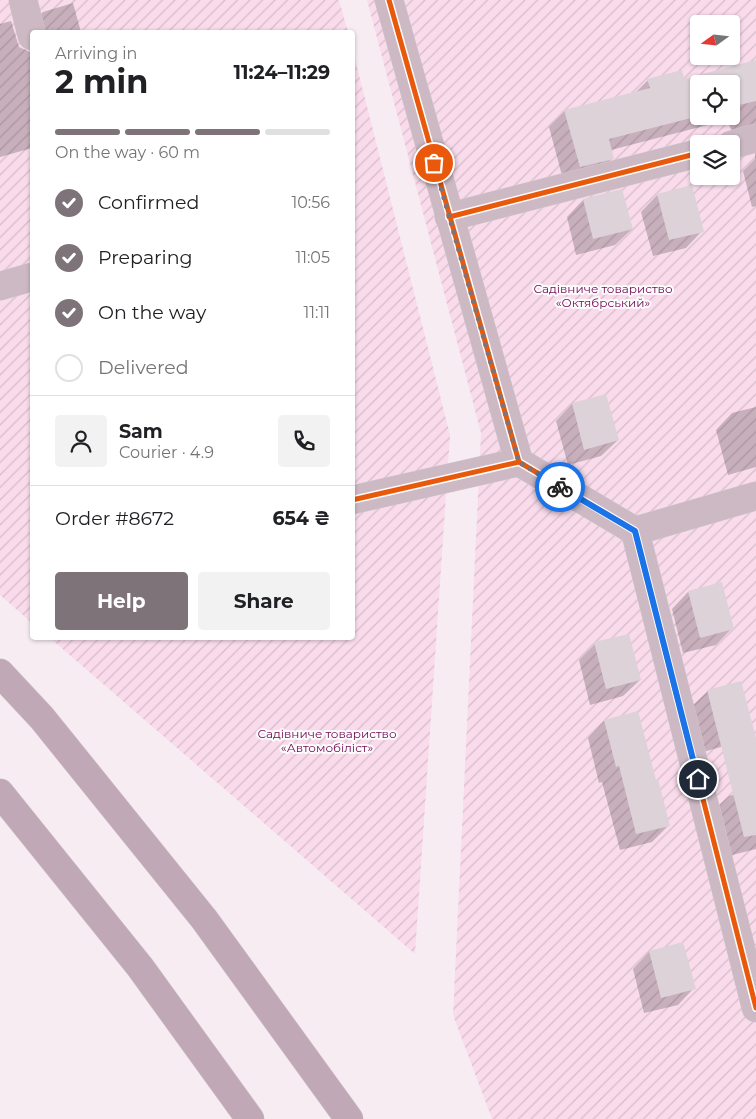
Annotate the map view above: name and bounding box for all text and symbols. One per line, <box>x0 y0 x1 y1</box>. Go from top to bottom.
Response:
north arrow <box>690 15 740 65</box>
map controls <box>690 15 740 185</box>
text: Arriving in <box>55 44 137 63</box>
text: 11:24–11:29 <box>234 61 330 84</box>
text: 2 min <box>55 62 148 101</box>
button: locate <box>690 75 740 125</box>
button: layers <box>690 135 740 185</box>
pin <box>413 142 455 184</box>
text: On the way · 60 m <box>55 143 200 162</box>
icon: bag <box>420 149 448 177</box>
icon: check <box>55 189 83 217</box>
text: Confirmed <box>98 191 199 214</box>
text: 10:56 <box>291 193 330 212</box>
icon: check <box>55 244 83 272</box>
text: Preparing <box>98 246 193 269</box>
text: 11:05 <box>295 248 330 267</box>
park label: Садівниче товариство «Октябрський» <box>533 281 673 310</box>
icon: check <box>55 299 83 327</box>
text: On the way <box>98 301 206 324</box>
text: 11:11 <box>304 303 330 322</box>
text: Delivered <box>98 356 189 379</box>
button: person <box>55 415 107 467</box>
button: phone <box>278 415 330 467</box>
text: Sam <box>119 420 163 443</box>
text: Courier · 4.9 <box>119 443 214 462</box>
courier <box>535 462 585 512</box>
icon: bike <box>546 473 574 501</box>
text: Order #8672 <box>55 507 174 530</box>
text: 654 ₴ <box>272 507 330 530</box>
button: Help <box>55 572 188 630</box>
button: Share <box>198 572 330 630</box>
park label: Садівниче товариство «Автомобіліст» <box>257 726 397 755</box>
pin <box>677 758 719 800</box>
icon: home <box>684 765 712 793</box>

